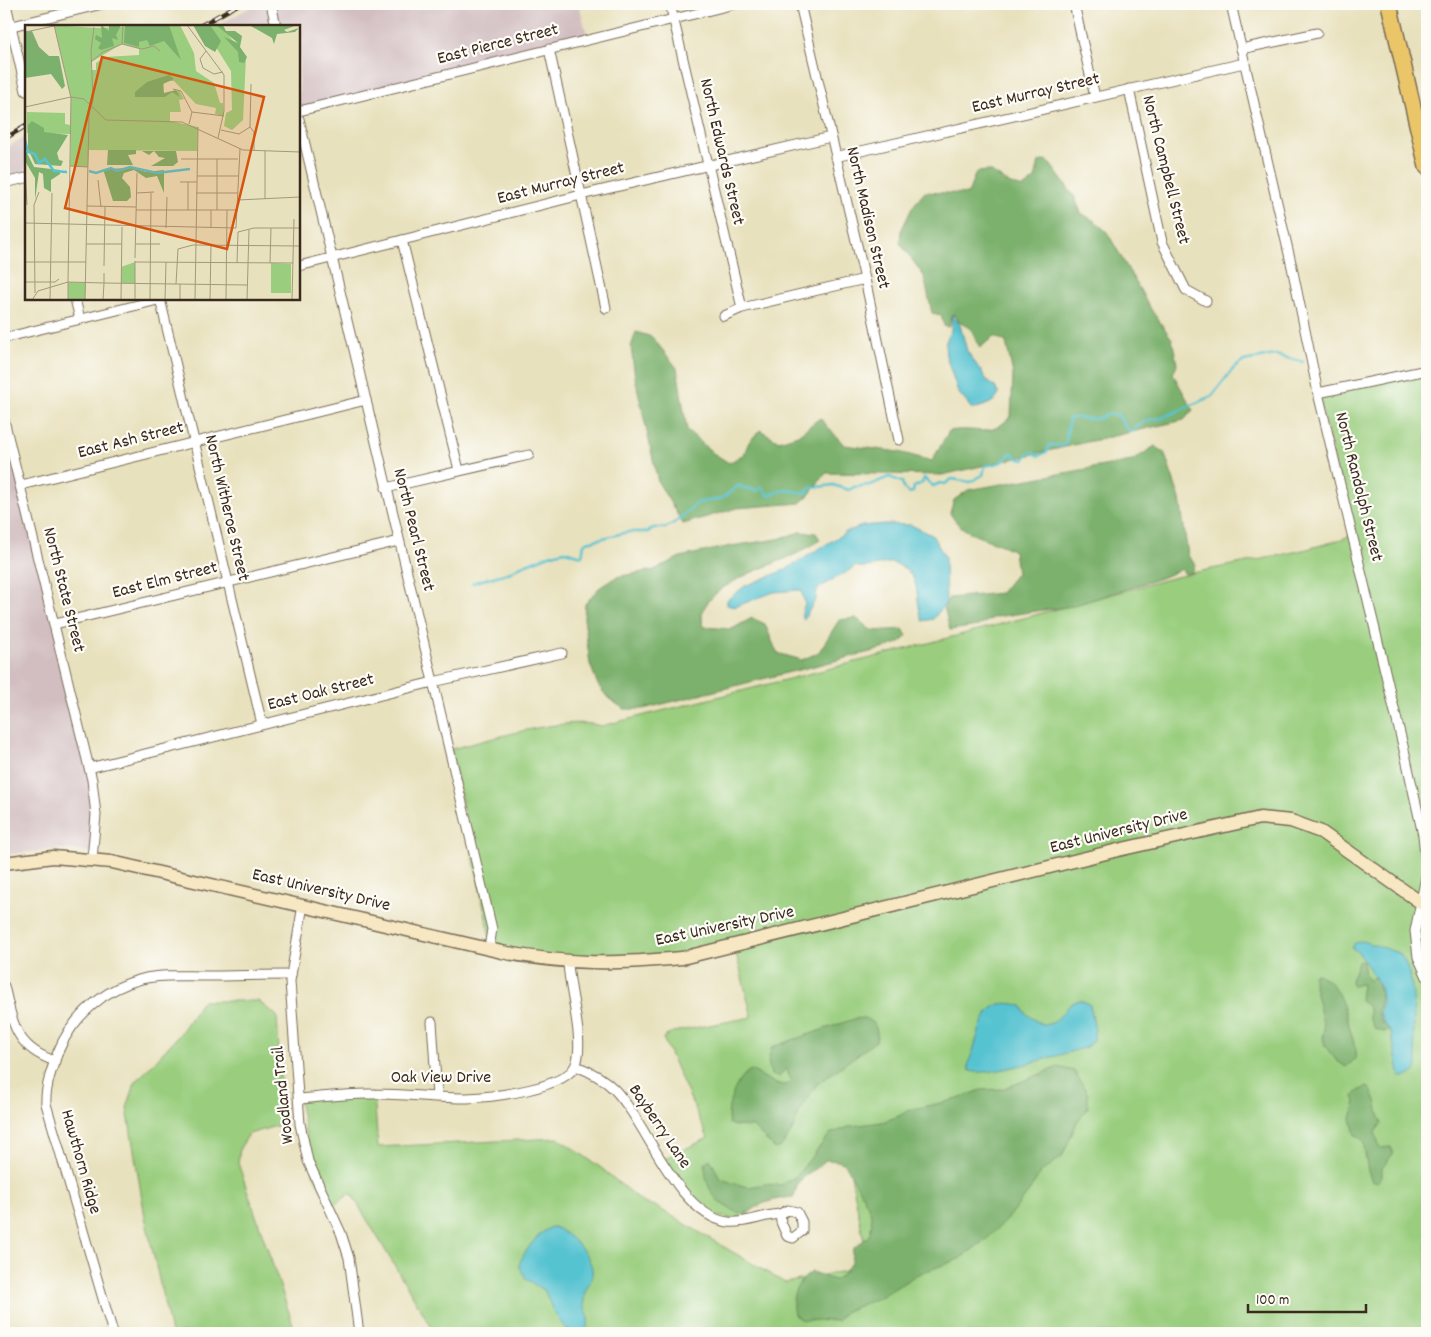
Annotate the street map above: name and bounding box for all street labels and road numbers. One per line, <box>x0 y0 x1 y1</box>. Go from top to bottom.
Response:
street label: East Pierce Street <box>435 18 562 72</box>
street label: East Murray Street <box>970 67 1103 121</box>
street label: North Edwards Street <box>692 76 750 228</box>
street label: North Campbell Street <box>1134 93 1196 247</box>
street label: North Madison Street <box>839 145 896 292</box>
street label: East Murray Street <box>495 156 628 212</box>
street label: North Randolph Street <box>1327 410 1389 565</box>
street label: East Ash Street <box>75 416 187 466</box>
street label: North Witheroe Street <box>197 432 255 584</box>
street label: North Pearl Street <box>386 466 440 594</box>
street label: North State Street <box>35 525 91 655</box>
street label: East Elm Street <box>110 556 221 606</box>
street label: East Oak Street <box>265 668 377 718</box>
street label: East University Drive <box>1048 803 1190 861</box>
street label: East University Drive <box>250 863 393 919</box>
street label: East University Drive <box>653 900 797 954</box>
street label: Woodland Trail <box>266 1044 302 1145</box>
street label: Oak View Drive <box>391 1066 491 1091</box>
street label: Bayberry Lane <box>622 1080 696 1174</box>
street label: Hawthorn Ridge <box>53 1107 107 1217</box>

